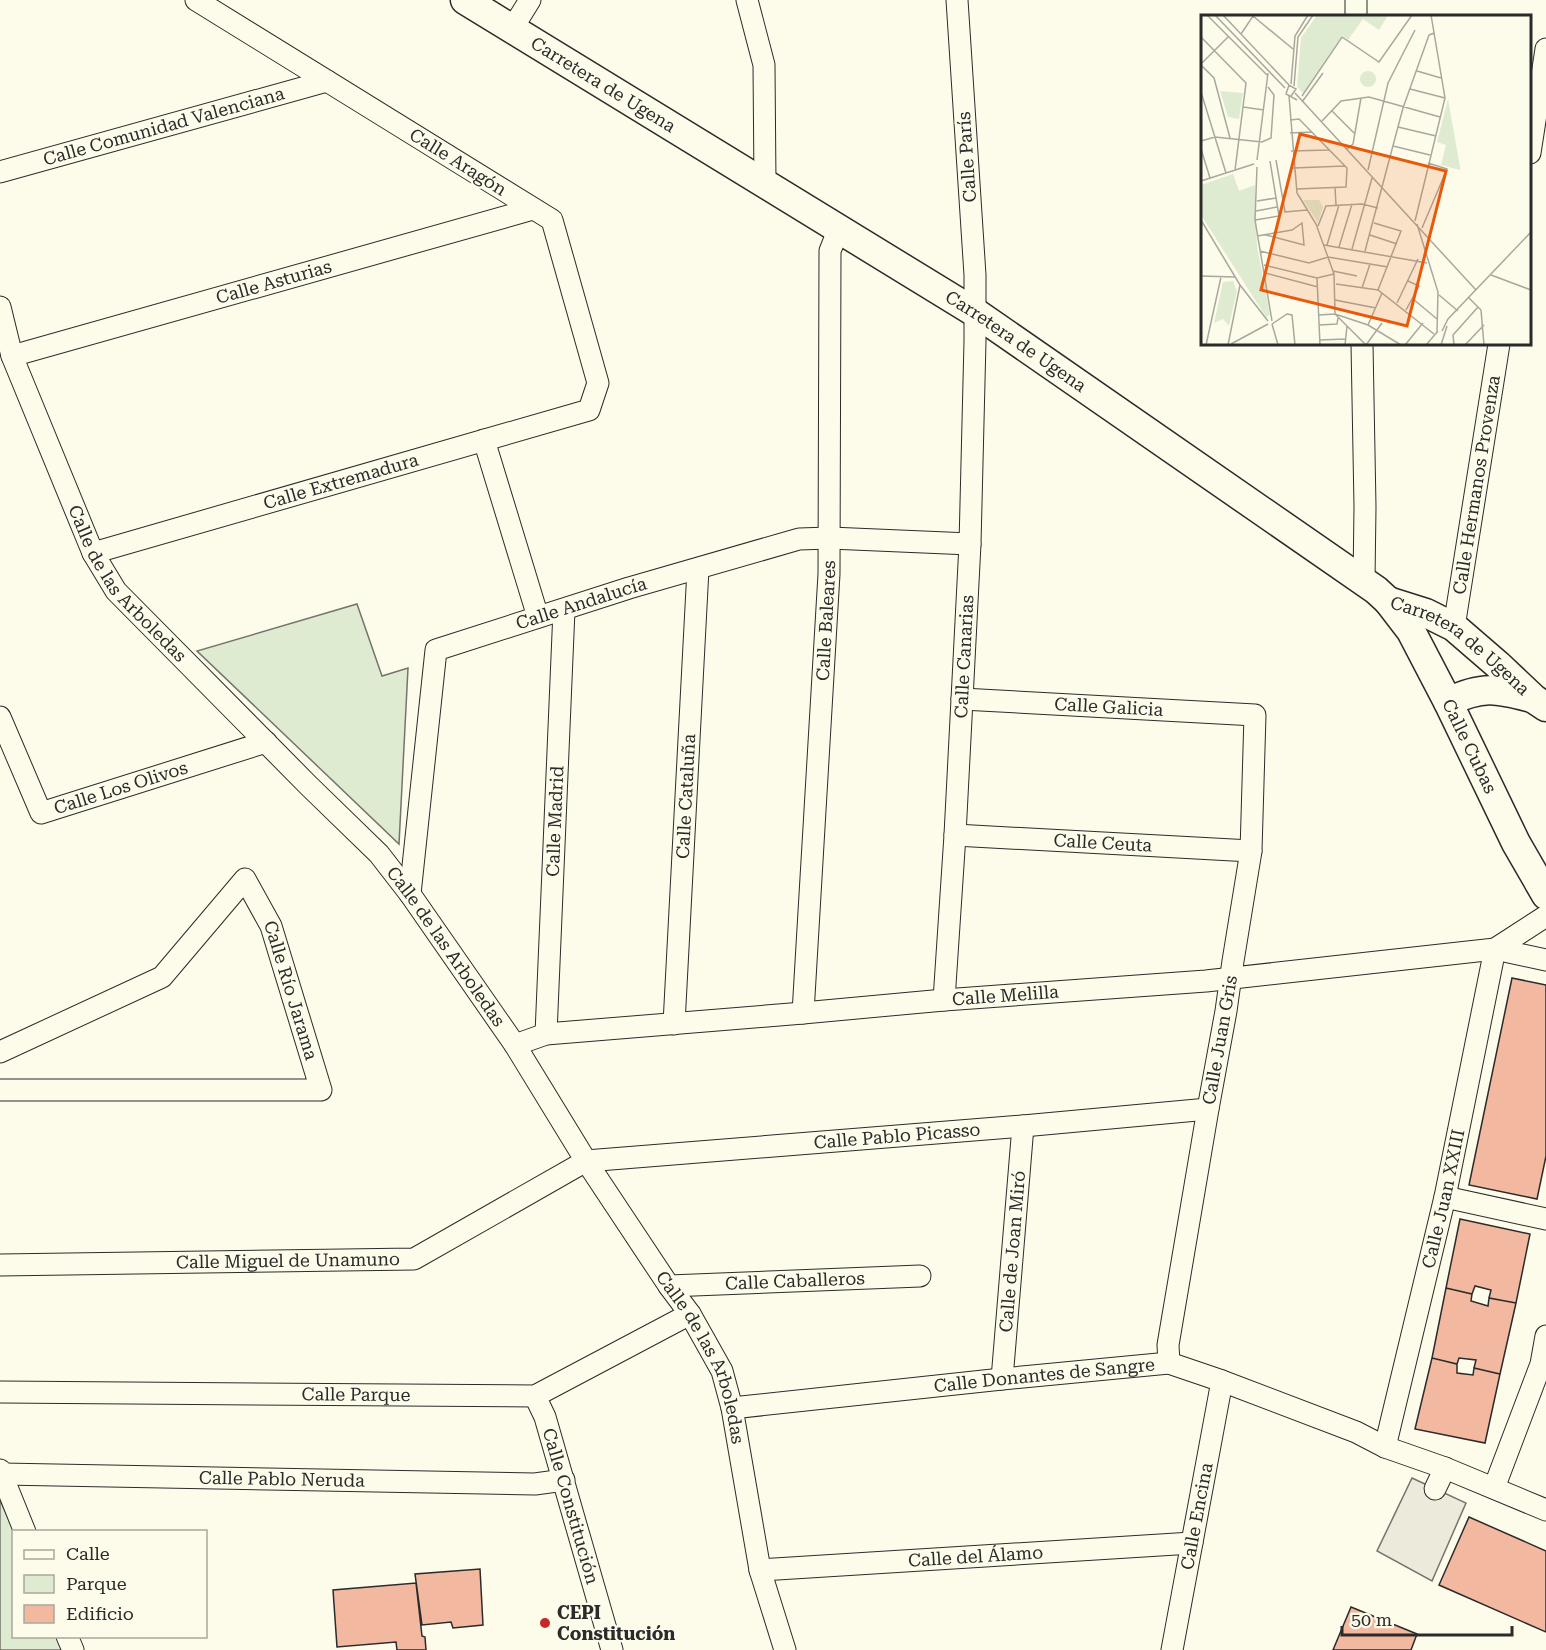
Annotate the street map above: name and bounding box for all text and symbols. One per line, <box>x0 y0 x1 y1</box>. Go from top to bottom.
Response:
inset map <box>1201 15 1531 345</box>
street label: Carretera de Ugena <box>527 32 680 137</box>
street label: Calle Comunidad Valenciana <box>41 82 287 170</box>
street label: Calle París <box>953 111 980 203</box>
street label: Calle Aragón <box>406 123 511 200</box>
street label: Calle Asturias <box>214 255 334 308</box>
street label: Carretera de Ugena <box>942 286 1091 396</box>
street label: Calle Hermanos Provenza <box>1448 373 1504 596</box>
street label: Calle Extremadura <box>261 449 421 513</box>
street label: Calle de las Arboledas <box>64 502 191 666</box>
street label: Calle Baleares <box>812 560 839 682</box>
street label: Calle Andalucía <box>513 572 649 634</box>
street label: Carretera de Ugena <box>1388 591 1535 700</box>
street label: Calle Canarias <box>950 594 977 719</box>
street label: Calle Galicia <box>1054 693 1164 720</box>
street label: Calle Cubas <box>1438 695 1501 797</box>
street label: Calle Cataluña <box>672 733 699 859</box>
street label: Calle Los Olivos <box>51 756 190 818</box>
street label: Calle Madrid <box>542 765 567 877</box>
street label: Calle Ceuta <box>1053 829 1153 856</box>
street label: Calle de las Arboledas <box>383 862 510 1030</box>
street label: Calle Río Jarama <box>260 918 322 1063</box>
street label: Calle Juan Gris <box>1198 974 1241 1106</box>
street label: Calle Melilla <box>951 981 1060 1009</box>
street label: Calle Pablo Picasso <box>813 1118 981 1153</box>
street label: Calle Juan XXIII <box>1417 1127 1468 1271</box>
street label: Calle de Joan Miró <box>995 1170 1029 1333</box>
street label: Calle Miguel de Unamuno <box>176 1248 400 1272</box>
street label: Calle de las Arboledas <box>652 1267 749 1445</box>
street label: Calle Caballeros <box>725 1267 865 1294</box>
street label: Calle Donantes de Sangre <box>933 1353 1156 1396</box>
street label: Calle Parque <box>301 1383 411 1405</box>
street label: Calle Constitución <box>539 1426 604 1587</box>
street label: Calle Encina <box>1176 1461 1217 1572</box>
street label: Calle Pablo Neruda <box>199 1467 365 1491</box>
legend <box>12 1530 207 1638</box>
street label: Calle del Álamo <box>907 1541 1044 1571</box>
text: Calle <box>66 1543 110 1564</box>
text: Parque <box>66 1573 127 1594</box>
scale bar <box>1342 1599 1512 1637</box>
place label: CEPI Constitución <box>557 1602 675 1644</box>
text: Edificio <box>66 1603 134 1624</box>
text: 50 m <box>1351 1609 1392 1630</box>
marker: CEPI Constitución <box>538 1616 552 1630</box>

